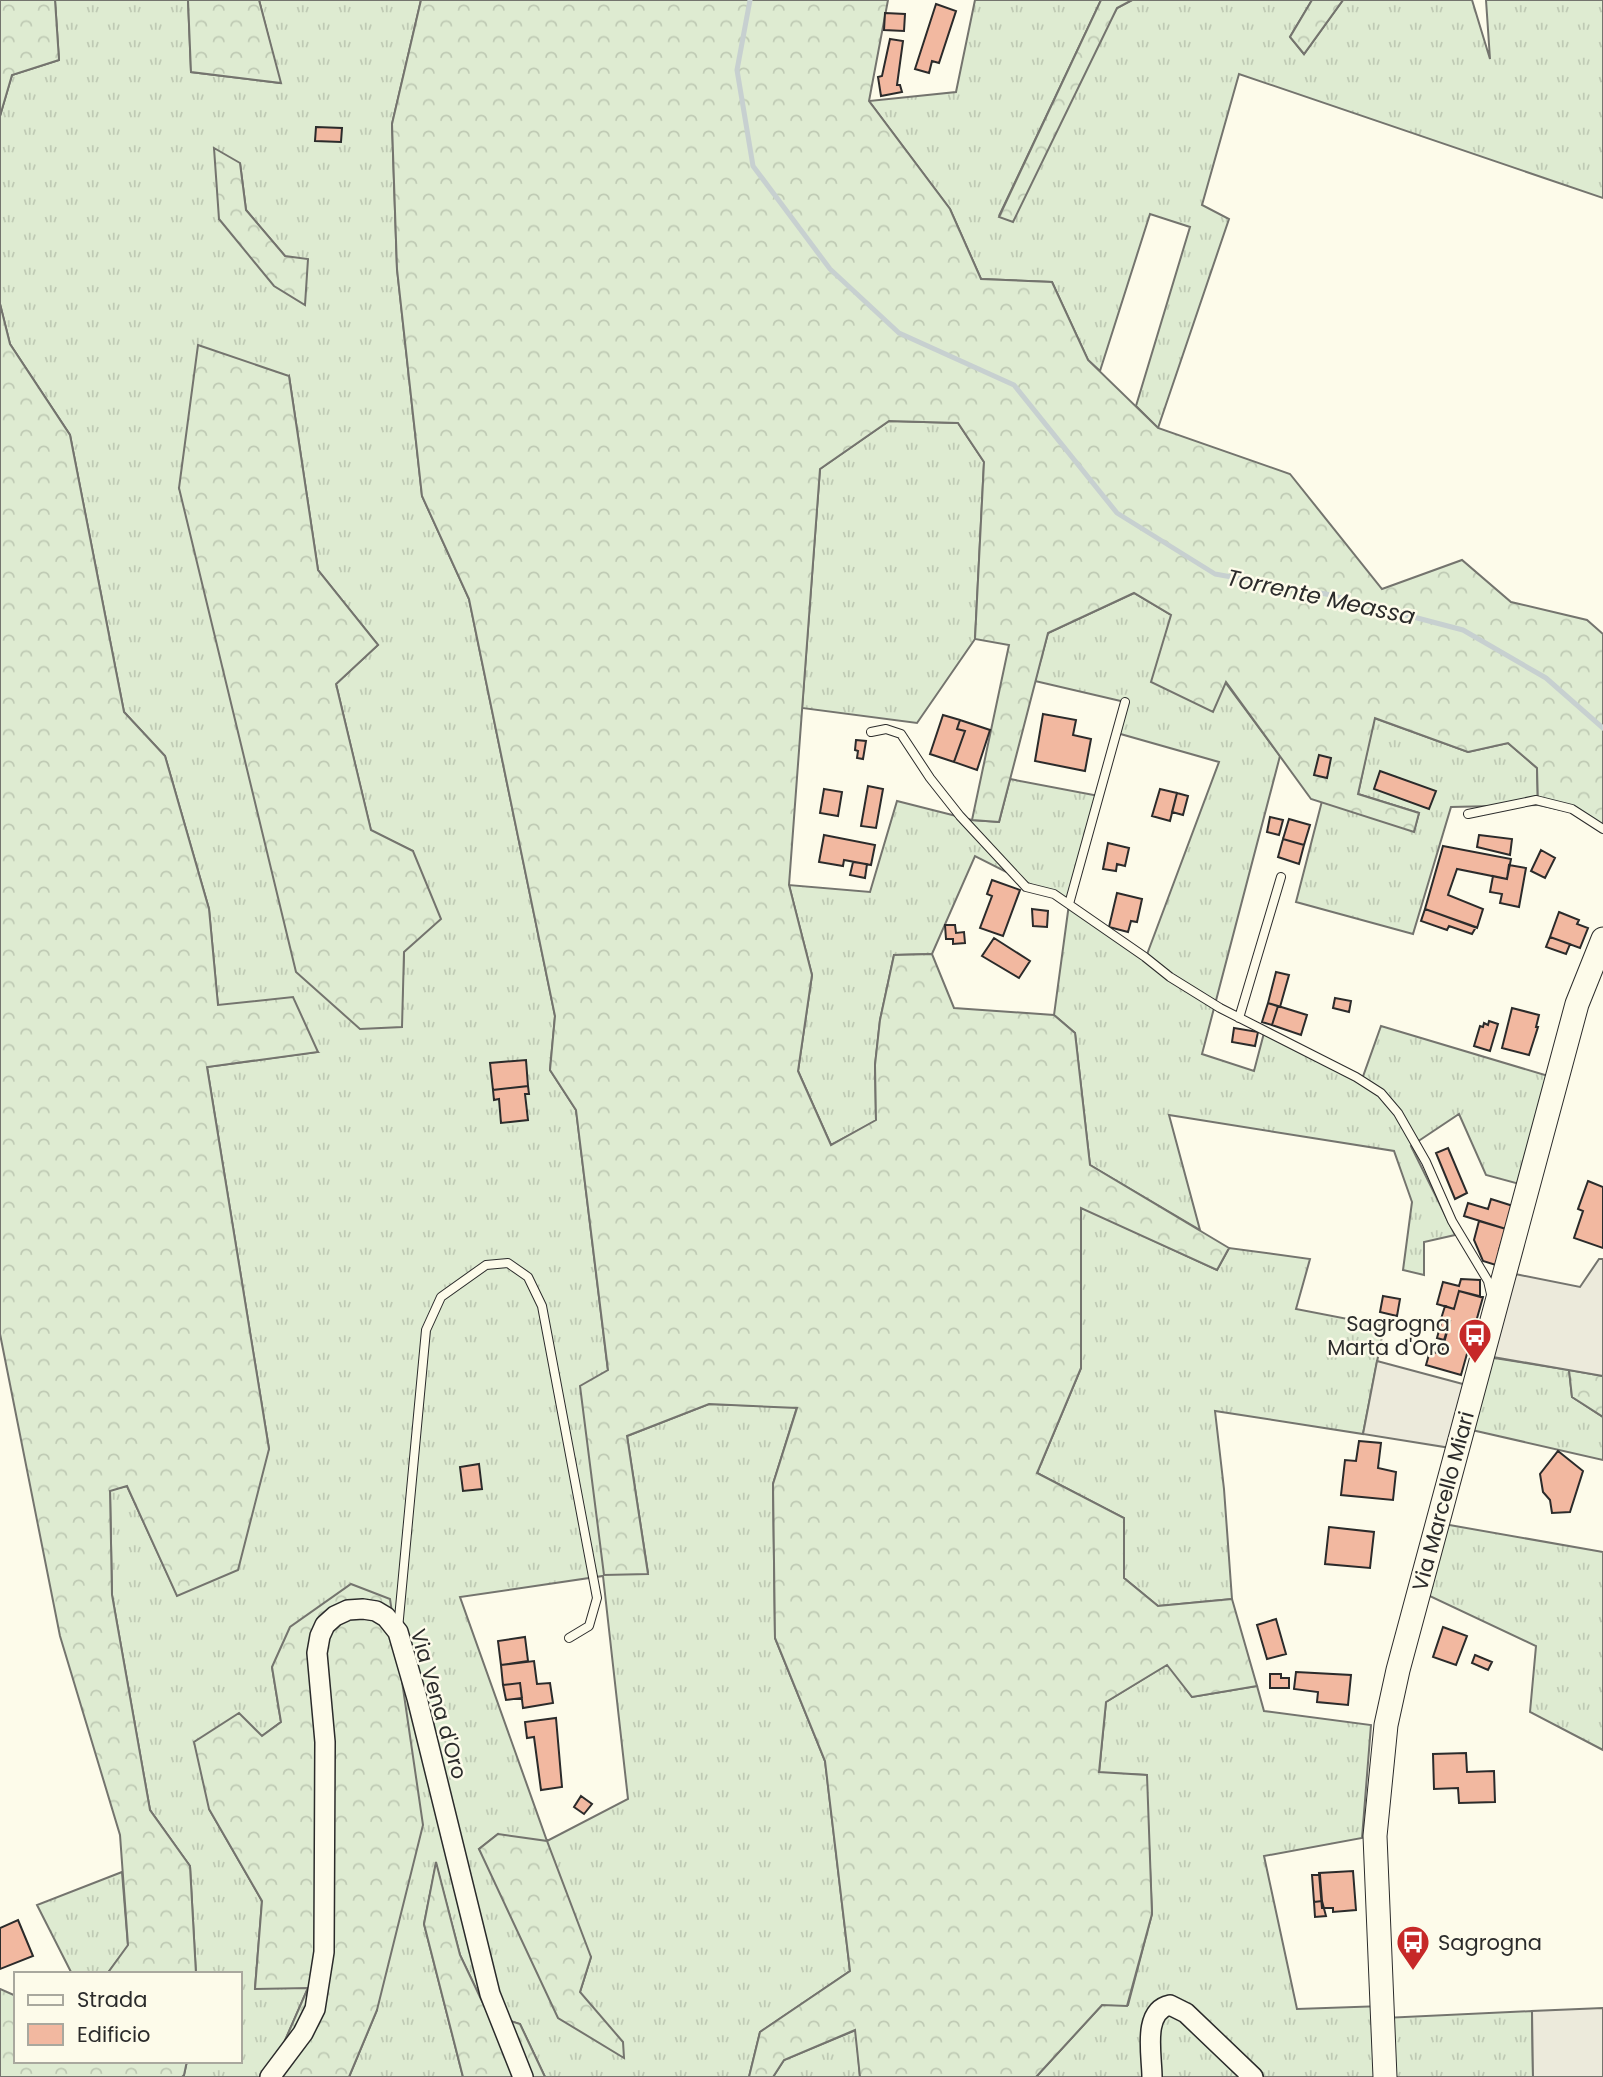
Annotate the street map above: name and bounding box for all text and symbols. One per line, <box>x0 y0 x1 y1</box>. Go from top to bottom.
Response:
water label: Torrente Meassa <box>1224 561 1418 633</box>
place label: Sagrogna Marta d'Oro <box>1327 1309 1450 1362</box>
bus stop icon: Sagrogna Marta d'Oro <box>1456 1316 1494 1365</box>
street label: Via Marcello Miari <box>1405 1408 1481 1594</box>
street label: Via Vena d'Oro <box>404 1626 474 1782</box>
bus stop icon: Sagrogna <box>1394 1923 1432 1972</box>
place label: Sagrogna <box>1438 1928 1542 1957</box>
legend <box>14 1972 242 2063</box>
text: Strada <box>77 1985 147 2014</box>
text: Edificio <box>77 2020 151 2049</box>

